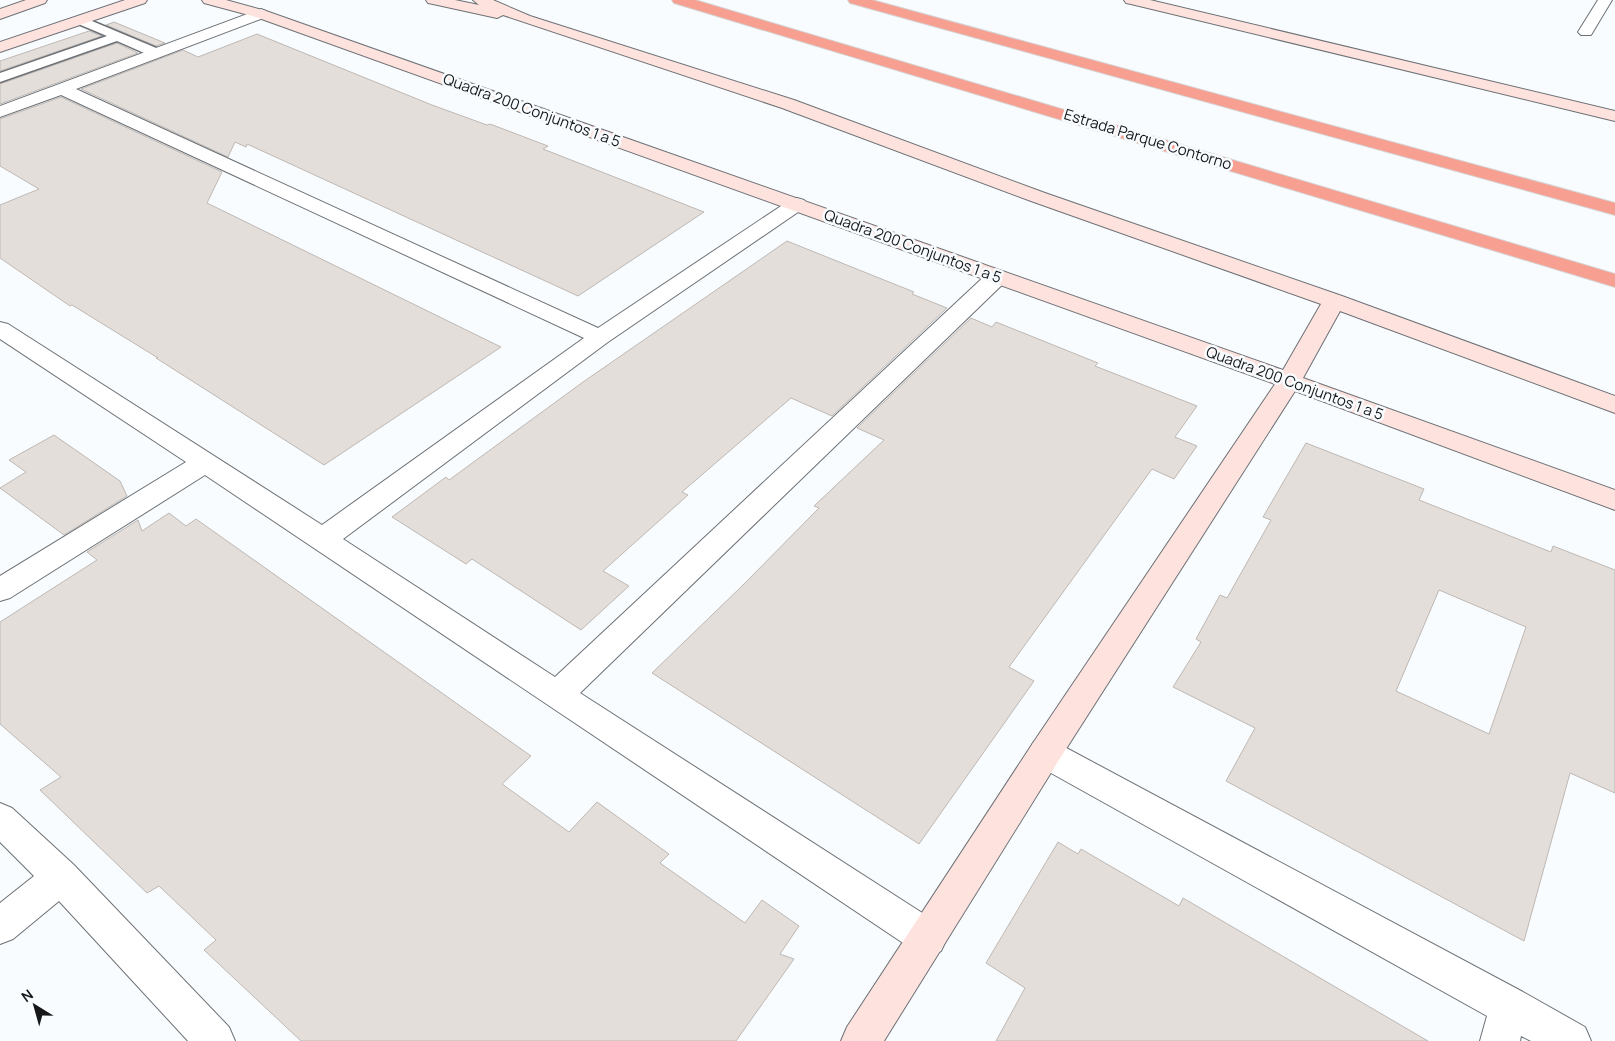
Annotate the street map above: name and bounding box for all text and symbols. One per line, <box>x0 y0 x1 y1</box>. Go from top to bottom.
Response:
street label: Quadra 200 Conjuntos 1 a 5 <box>440 68 624 152</box>
street label: Estrada Parque Contorno <box>1062 103 1235 175</box>
street label: Quadra 200 Conjuntos 1 a 5 <box>821 204 1005 288</box>
street label: Quadra 200 Conjuntos 1 a 5 <box>1203 341 1387 425</box>
north arrow <box>10 981 60 1031</box>
text: N <box>17 985 37 1006</box>

